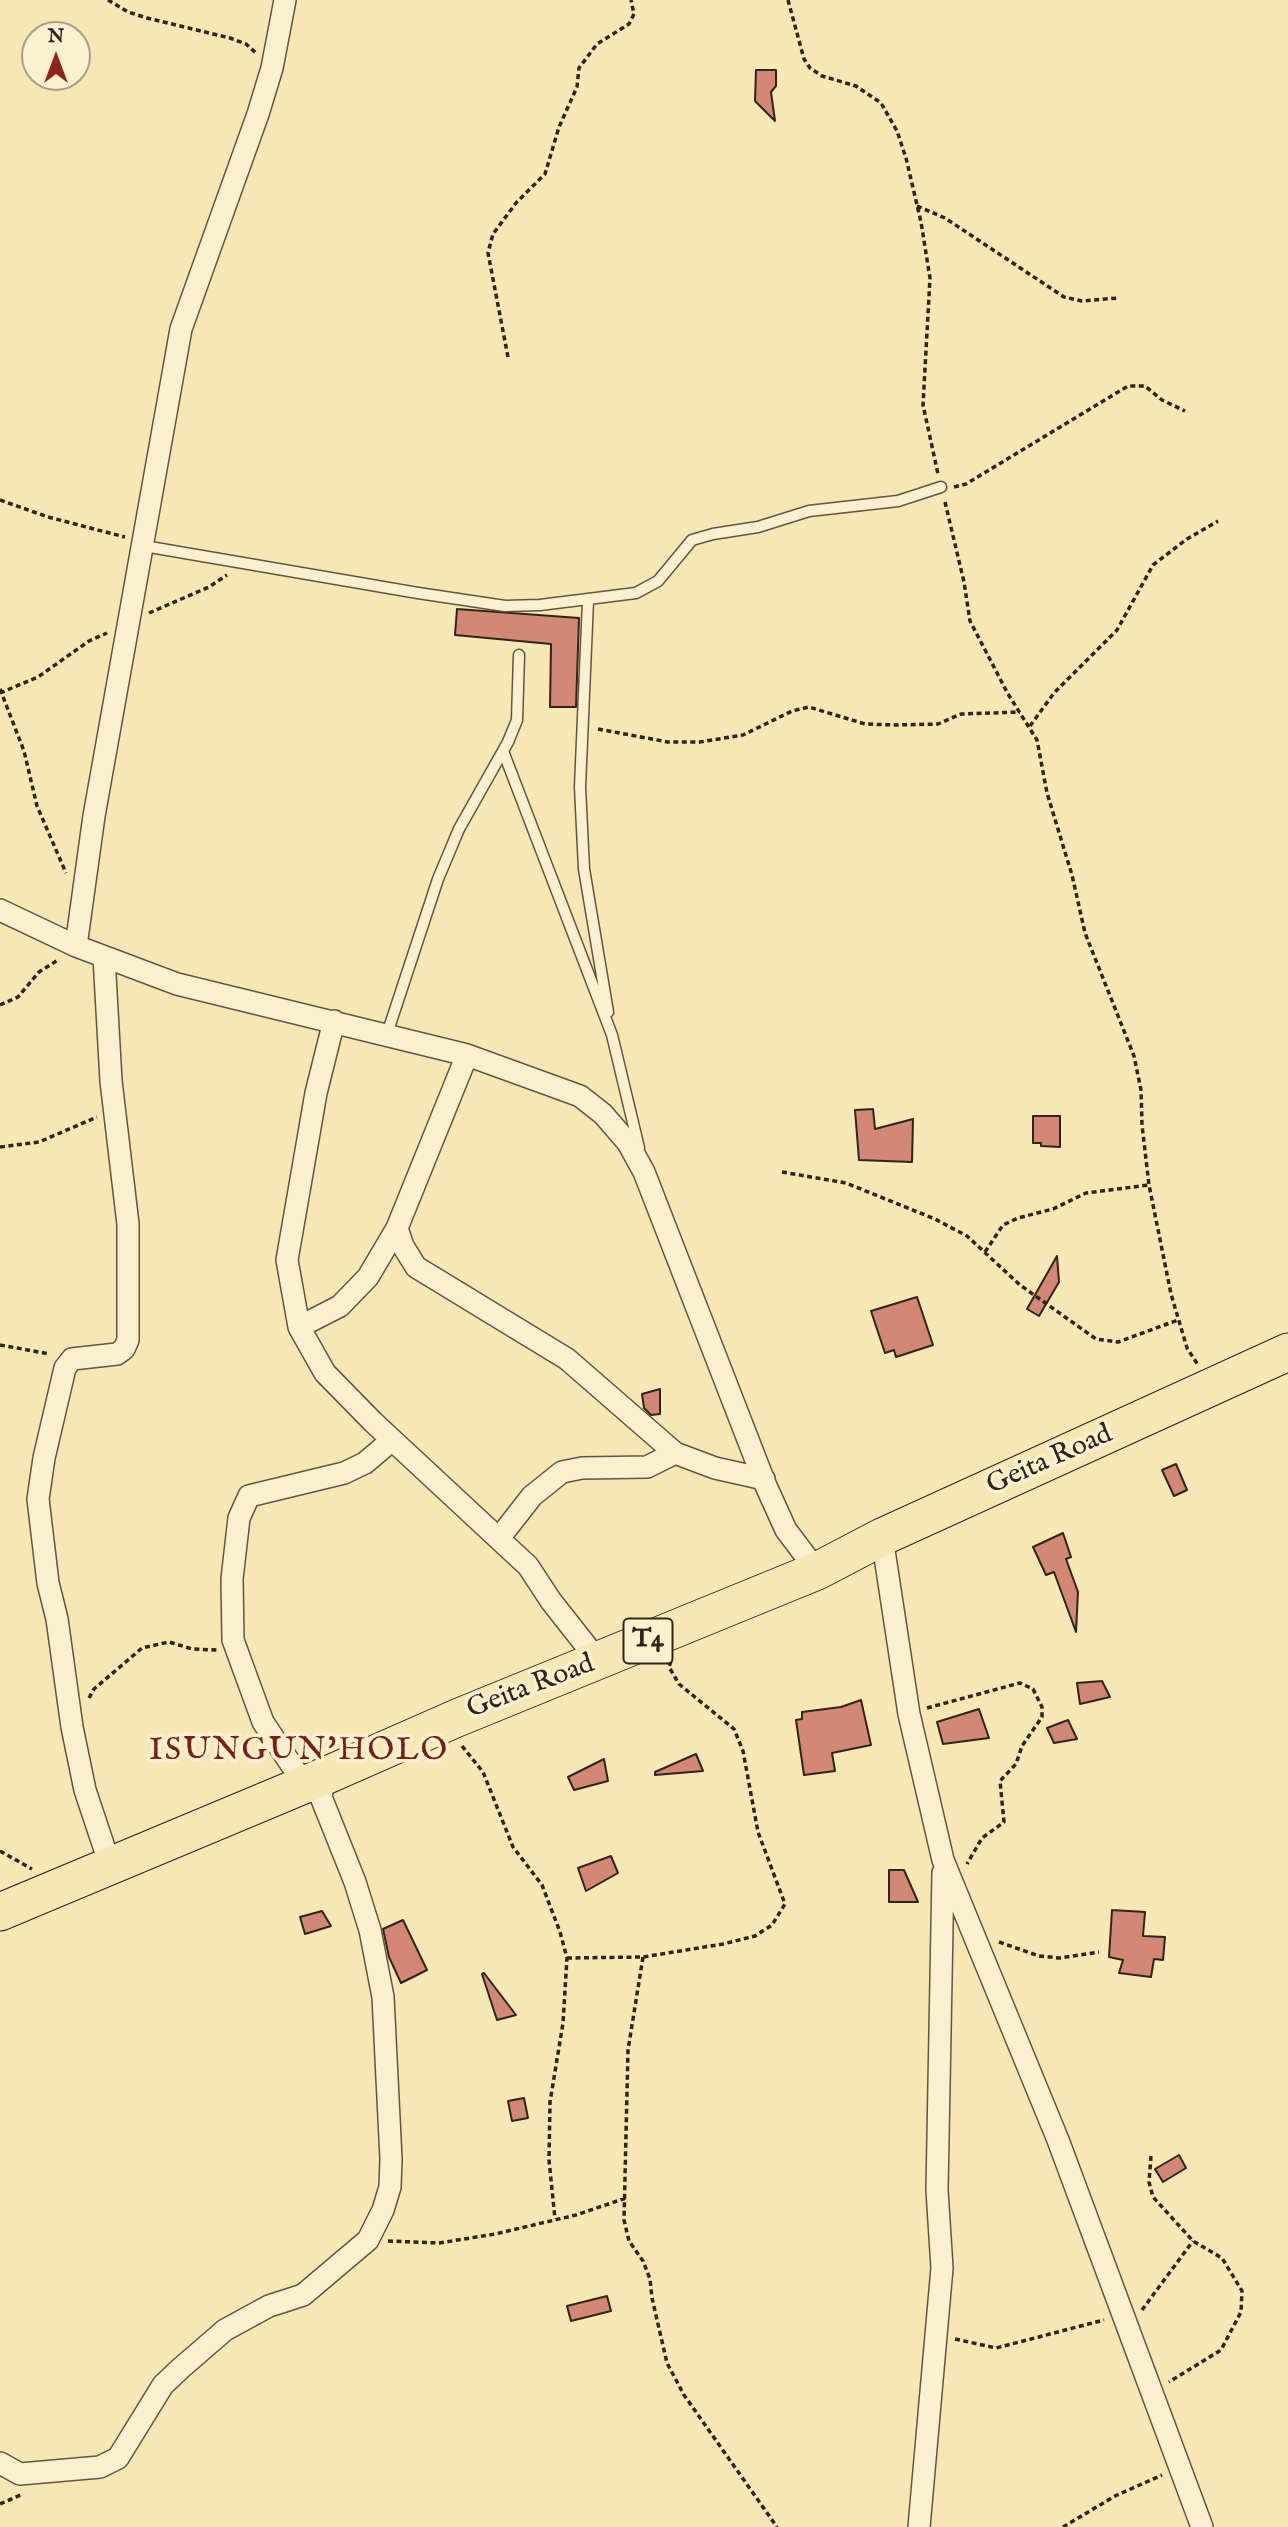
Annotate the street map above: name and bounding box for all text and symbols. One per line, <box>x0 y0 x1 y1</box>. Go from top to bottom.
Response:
north arrow <box>21 21 91 91</box>
text: N <box>48 25 64 49</box>
street label: Geita Road <box>982 1418 1118 1504</box>
road number: T4 <box>624 1618 672 1664</box>
street label: Geita Road <box>463 1648 599 1728</box>
district label: ISUNGUN'HOLO <box>151 1733 447 1771</box>

